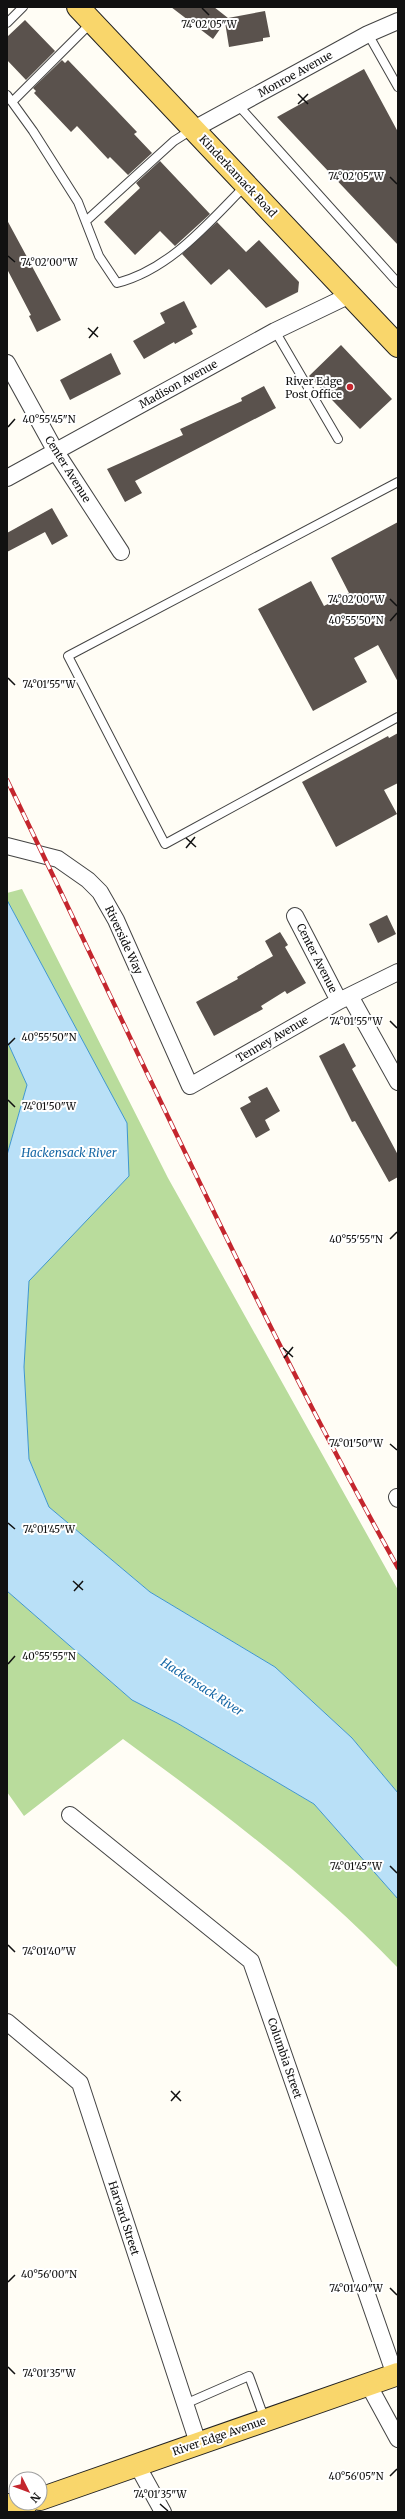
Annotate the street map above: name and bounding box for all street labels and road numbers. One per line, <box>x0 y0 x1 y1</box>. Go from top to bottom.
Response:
street label: Monroe Avenue <box>255 48 335 100</box>
street label: Kinderkamack Road <box>196 132 280 220</box>
street label: Madison Avenue <box>136 357 220 411</box>
street label: Center Avenue <box>42 433 94 505</box>
street label: Riverside Way <box>102 903 146 977</box>
street label: Center Avenue <box>294 921 341 995</box>
street label: Tenney Avenue <box>233 1013 311 1065</box>
street label: Columbia Street <box>265 2016 306 2101</box>
street label: Harvard Street <box>105 2179 143 2258</box>
street label: River Edge Avenue <box>171 2413 268 2459</box>

